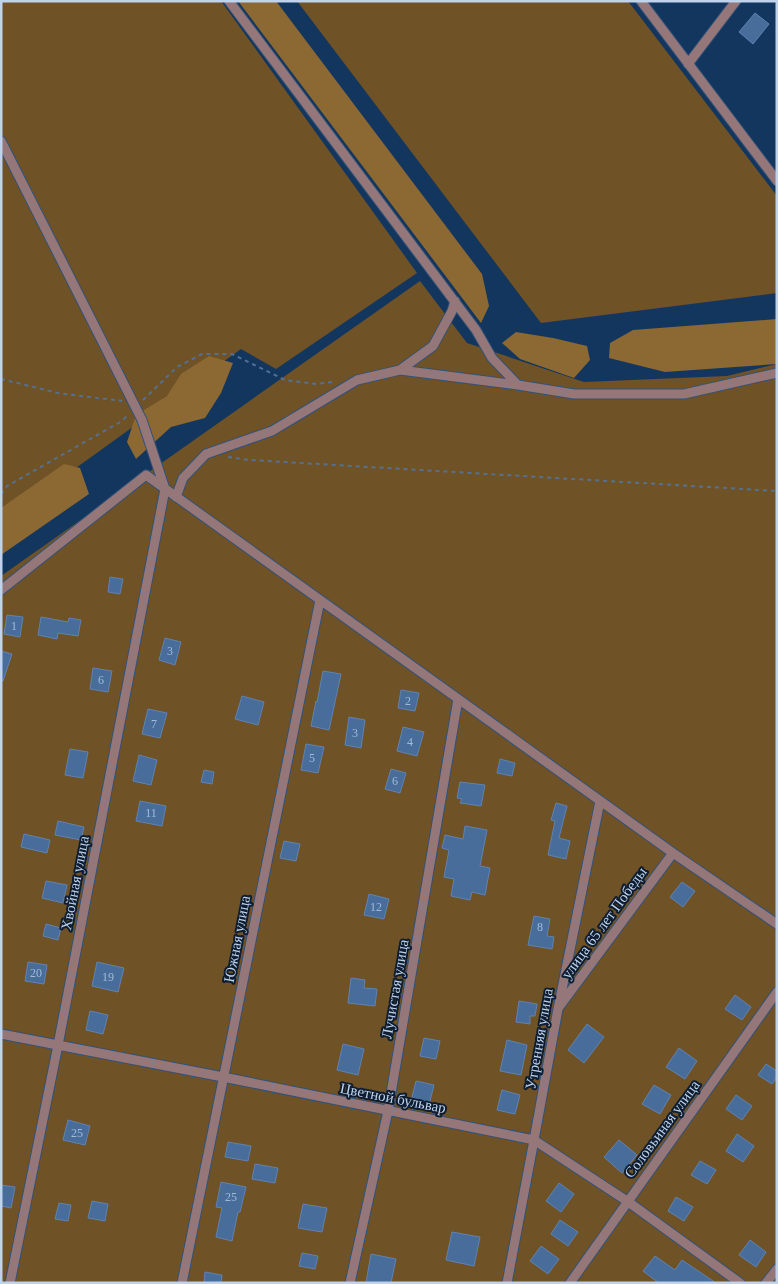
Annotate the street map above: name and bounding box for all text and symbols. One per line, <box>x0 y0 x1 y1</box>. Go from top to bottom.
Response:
house number: 1 <box>11 619 17 633</box>
house number: 3 <box>167 644 173 658</box>
house number: 6 <box>98 673 104 687</box>
house number: 2 <box>405 694 411 708</box>
house number: 7 <box>151 717 157 731</box>
house number: 3 <box>352 726 358 740</box>
house number: 4 <box>407 735 413 749</box>
house number: 5 <box>309 751 315 765</box>
house number: 6 <box>392 774 398 788</box>
house number: 11 <box>145 806 157 820</box>
street label: Хвойная улица <box>58 834 92 932</box>
street label: улица 65 лет Победы <box>558 864 650 982</box>
street label: Южная улица <box>221 894 253 984</box>
house number: 12 <box>370 900 382 914</box>
house number: 8 <box>537 920 543 934</box>
street label: Лучистая улица <box>378 938 412 1040</box>
house number: 20 <box>30 966 42 980</box>
house number: 19 <box>102 970 114 984</box>
street label: Утренняя улица <box>522 987 556 1091</box>
street label: Соловьиная улица <box>621 1077 703 1181</box>
street label: Цветной бульвар <box>339 1080 447 1116</box>
house number: 25 <box>71 1126 83 1140</box>
house number: 25 <box>225 1190 237 1204</box>

